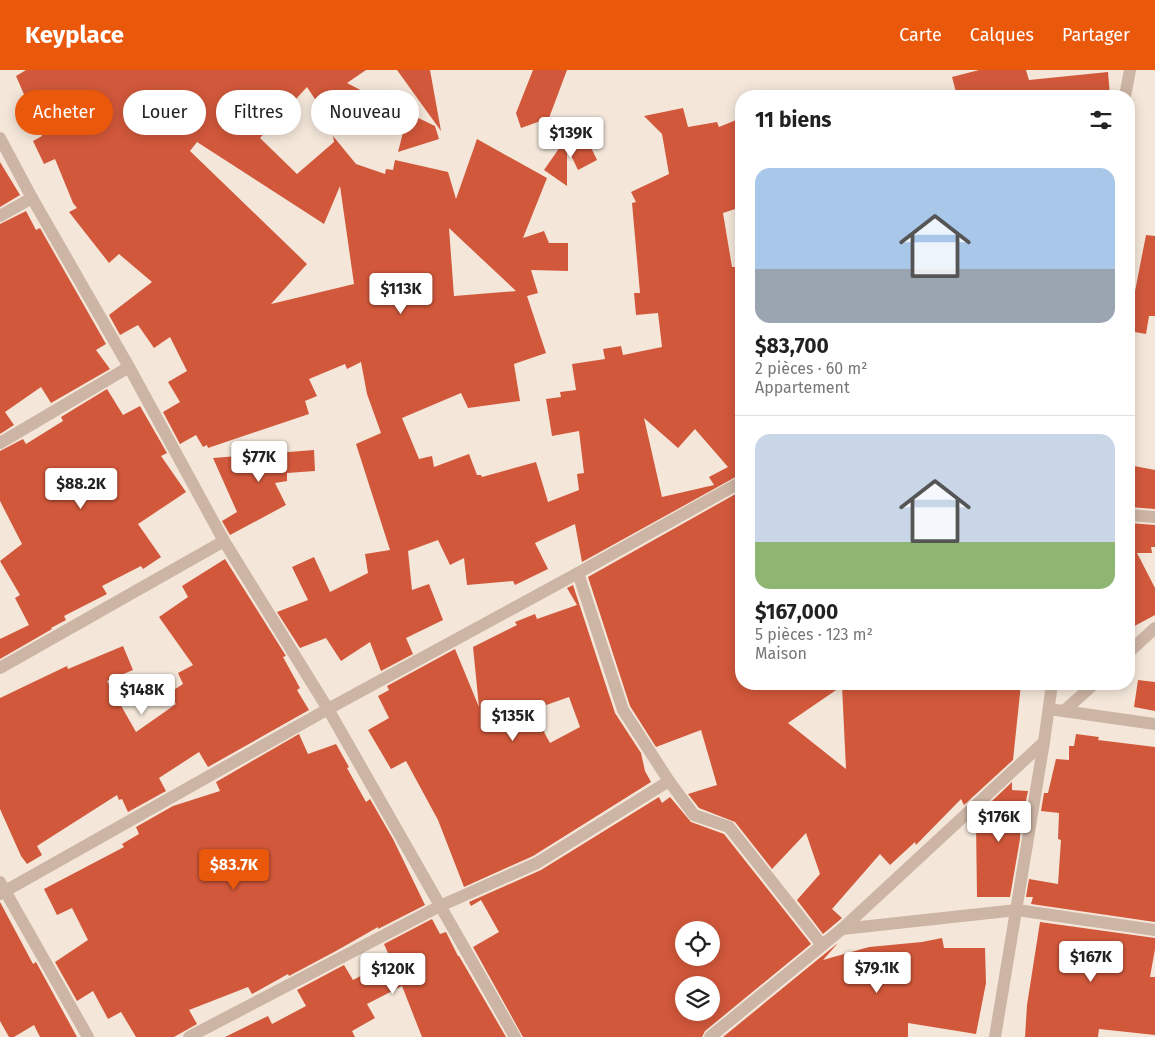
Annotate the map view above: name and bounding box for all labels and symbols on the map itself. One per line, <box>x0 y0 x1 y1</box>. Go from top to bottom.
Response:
pin: $139K <box>536 116 606 159</box>
pin: $113K <box>366 272 436 315</box>
pin: $77K <box>229 440 289 483</box>
pin: $88.2K <box>40 468 122 510</box>
pin: $148K <box>107 674 177 716</box>
pin: $135K <box>478 700 548 742</box>
pin: $176K <box>964 800 1034 843</box>
pin: $83.7K <box>193 848 275 891</box>
pin: $167K <box>1056 940 1126 983</box>
pin: $120K <box>358 952 428 995</box>
pin: $79.1K <box>836 952 918 994</box>

